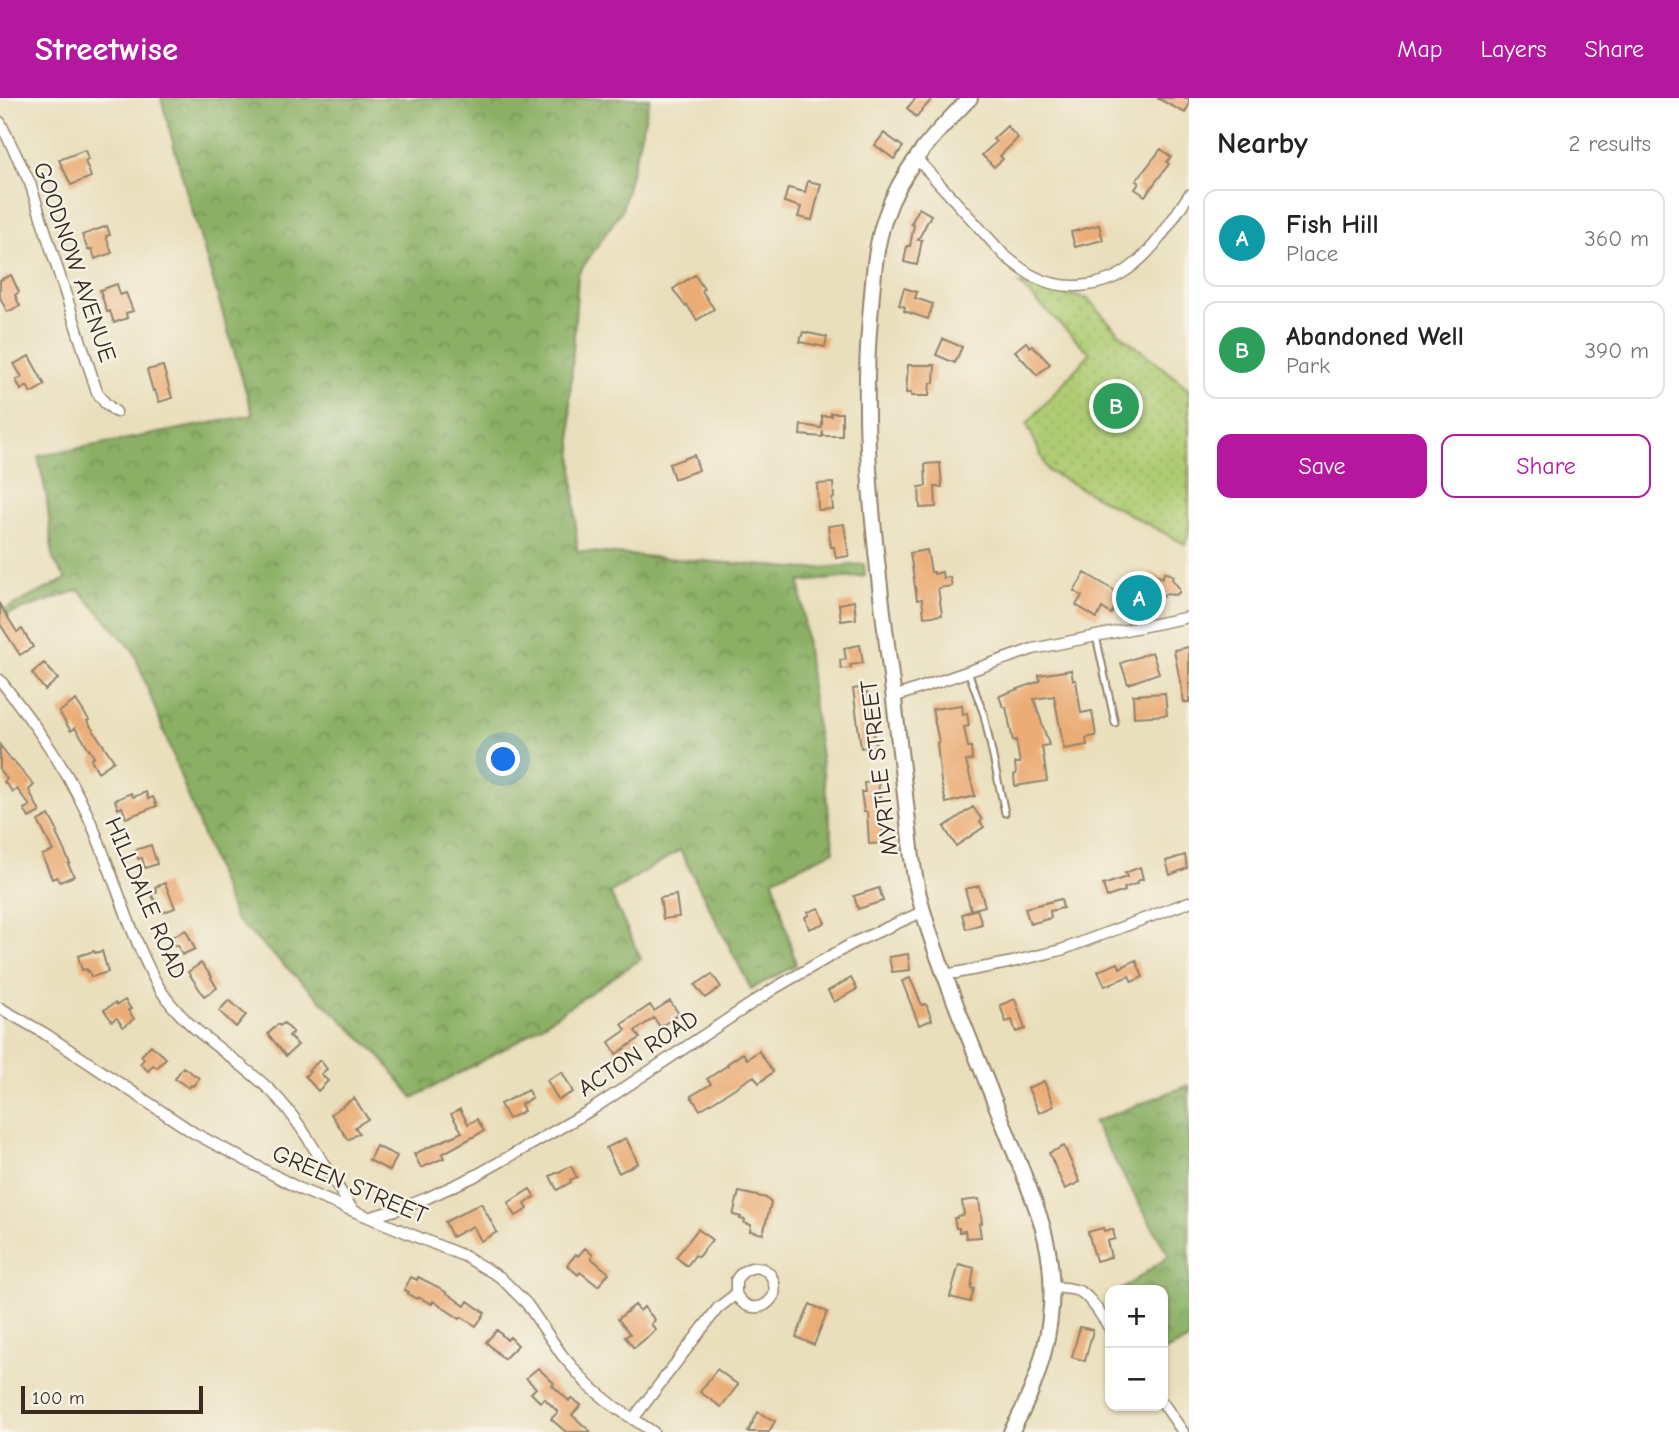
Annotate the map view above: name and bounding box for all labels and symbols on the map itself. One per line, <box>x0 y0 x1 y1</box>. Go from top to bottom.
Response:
street label: GOODNOW AVENUE <box>28 158 122 366</box>
pin: B <box>1093 380 1139 432</box>
pin: A <box>1116 572 1162 624</box>
street label: MYRTLE STREET <box>854 678 904 858</box>
your location <box>486 742 520 776</box>
street label: HILLDALE ROAD <box>99 813 193 983</box>
street label: ACTON ROAD <box>573 1004 703 1102</box>
street label: GREEN STREET <box>268 1139 432 1229</box>
scale bar <box>21 1383 203 1415</box>

